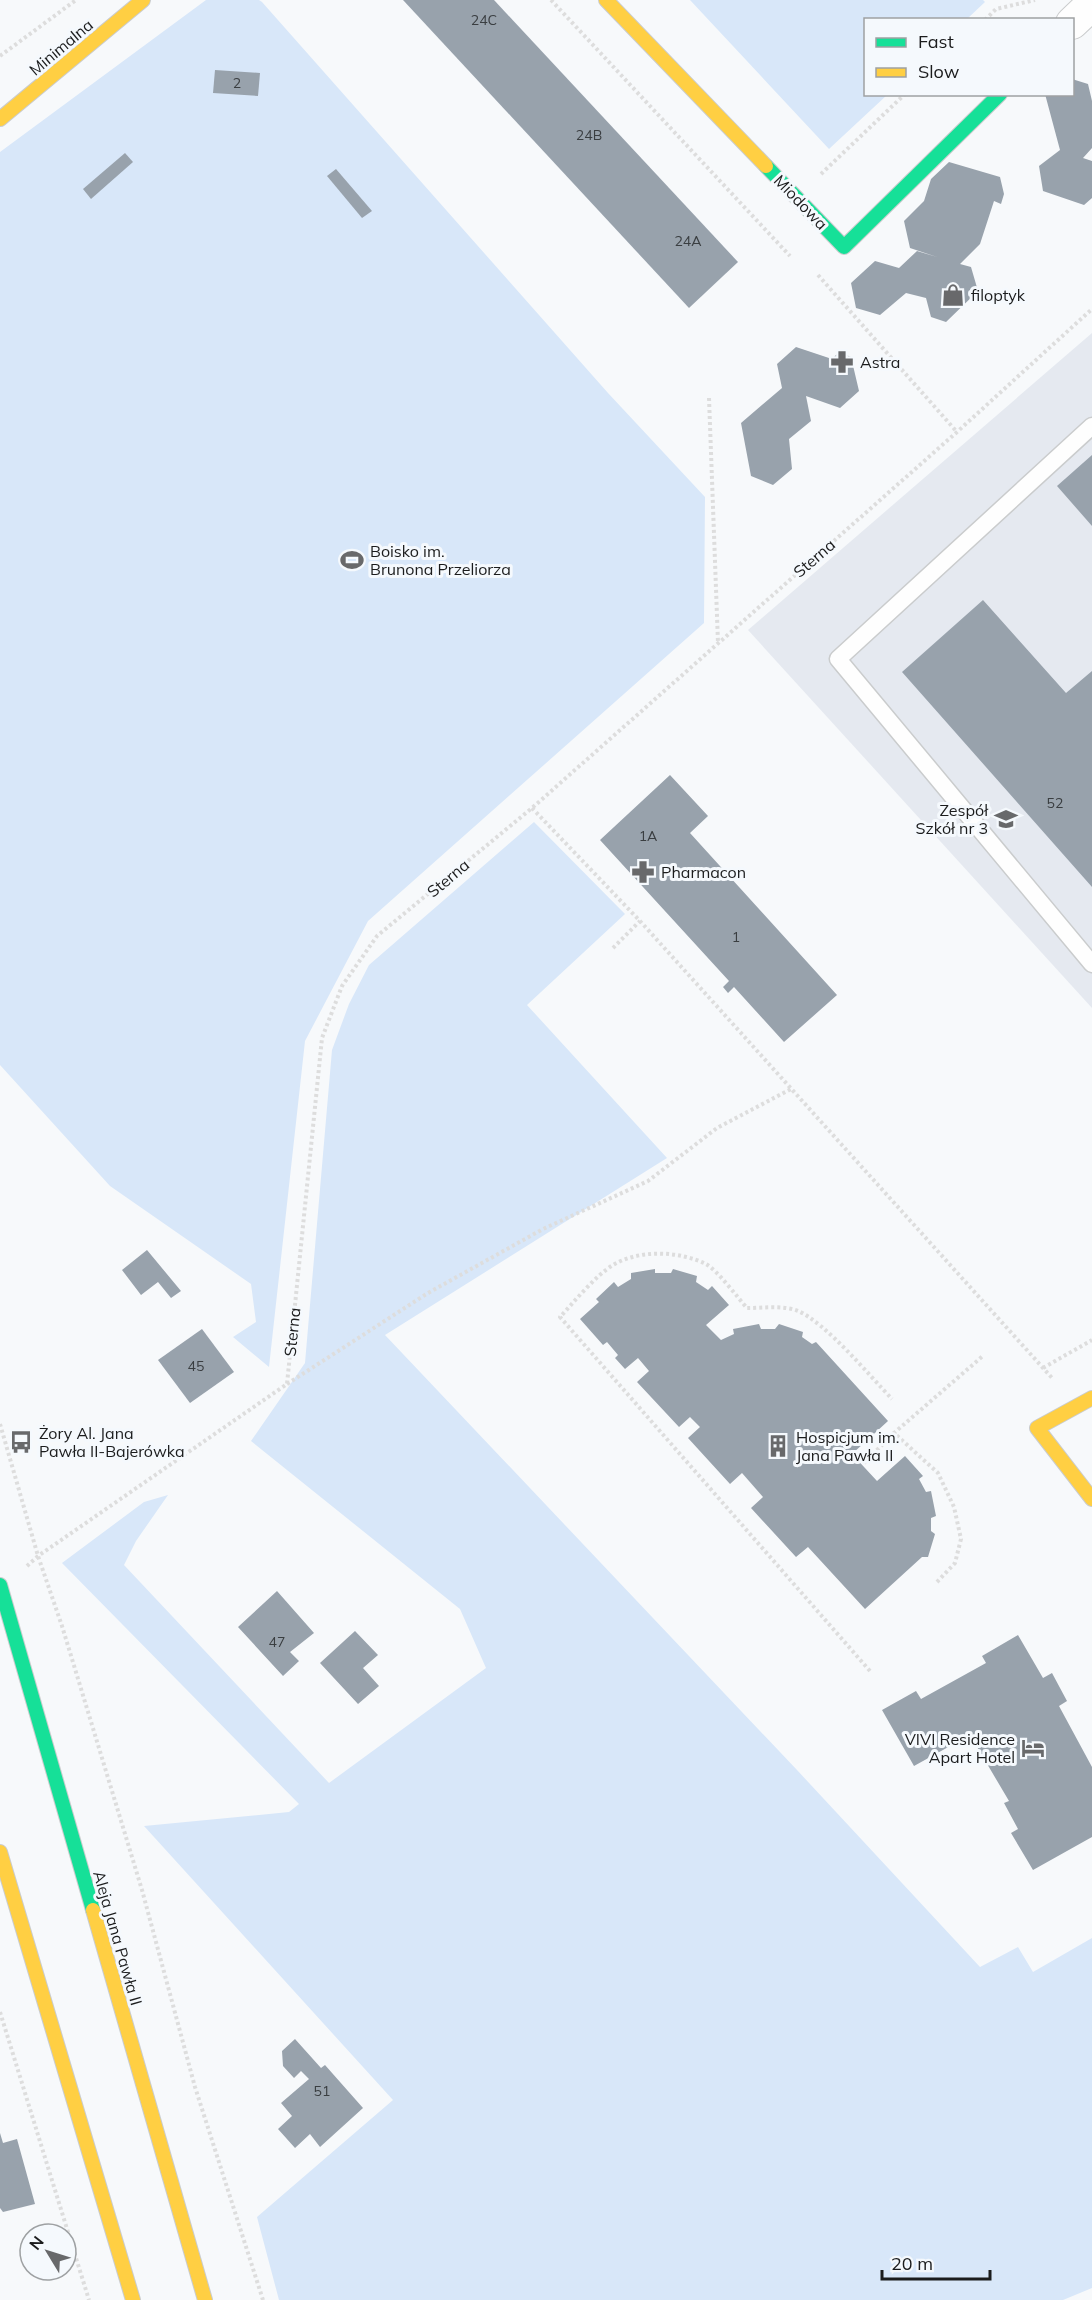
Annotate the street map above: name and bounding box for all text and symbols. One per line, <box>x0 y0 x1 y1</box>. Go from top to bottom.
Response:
house number: 24C <box>471 11 497 29</box>
street label: Minimalna <box>25 15 97 79</box>
legend <box>864 18 1074 96</box>
text: Fast <box>918 30 954 53</box>
text: Slow <box>918 60 960 83</box>
house number: 2 <box>233 74 241 92</box>
house number: 24B <box>576 126 602 144</box>
street label: Miodowa <box>770 170 832 234</box>
house number: 24A <box>674 232 702 250</box>
shop icon: filoptyk <box>940 282 966 308</box>
place label: filoptyk <box>971 285 1026 305</box>
pharmacy icon: Astra <box>829 349 855 375</box>
place label: Astra <box>860 352 900 372</box>
street label: Sterna <box>789 534 839 582</box>
place label: Boisko im. Brunona Przeliorza <box>370 541 511 579</box>
sports icon: Boisko im. Brunona Przeliorza <box>339 547 365 573</box>
house number: 52 <box>1047 794 1063 812</box>
place label: Zespół Szkół nr 3 <box>916 800 989 838</box>
school or university icon: Zespół Szkół nr 3 <box>993 806 1019 832</box>
house number: 1A <box>639 827 658 845</box>
street label: Sterna <box>423 855 473 901</box>
pharmacy icon: Pharmacon <box>630 859 656 885</box>
place label: Pharmacon <box>661 862 746 882</box>
house number: 1 <box>732 928 740 946</box>
street label: Sterna <box>279 1307 305 1357</box>
house number: 45 <box>188 1357 204 1375</box>
place label: Żory Al. Jana Pawła II-Bajerówka <box>39 1423 185 1461</box>
place label: Hospicjum im. Jana Pawła II <box>796 1427 899 1465</box>
bus stop icon: Żory Al. Jana Pawła II-Bajerówka <box>8 1429 34 1455</box>
building icon: Hospicjum im. Jana Pawła II <box>765 1433 791 1459</box>
house number: 47 <box>269 1633 285 1651</box>
place label: VIVI Residence Apart Hotel <box>905 1729 1015 1767</box>
hotel icon: VIVI Residence Apart Hotel <box>1020 1735 1046 1761</box>
street label: Aleja Jana Pawła II <box>89 1868 147 2008</box>
house number: 51 <box>314 2082 330 2100</box>
north arrow <box>18 2222 78 2282</box>
text: N <box>25 2232 48 2254</box>
scale bar <box>882 2243 990 2281</box>
text: 20 m <box>891 2252 933 2275</box>

